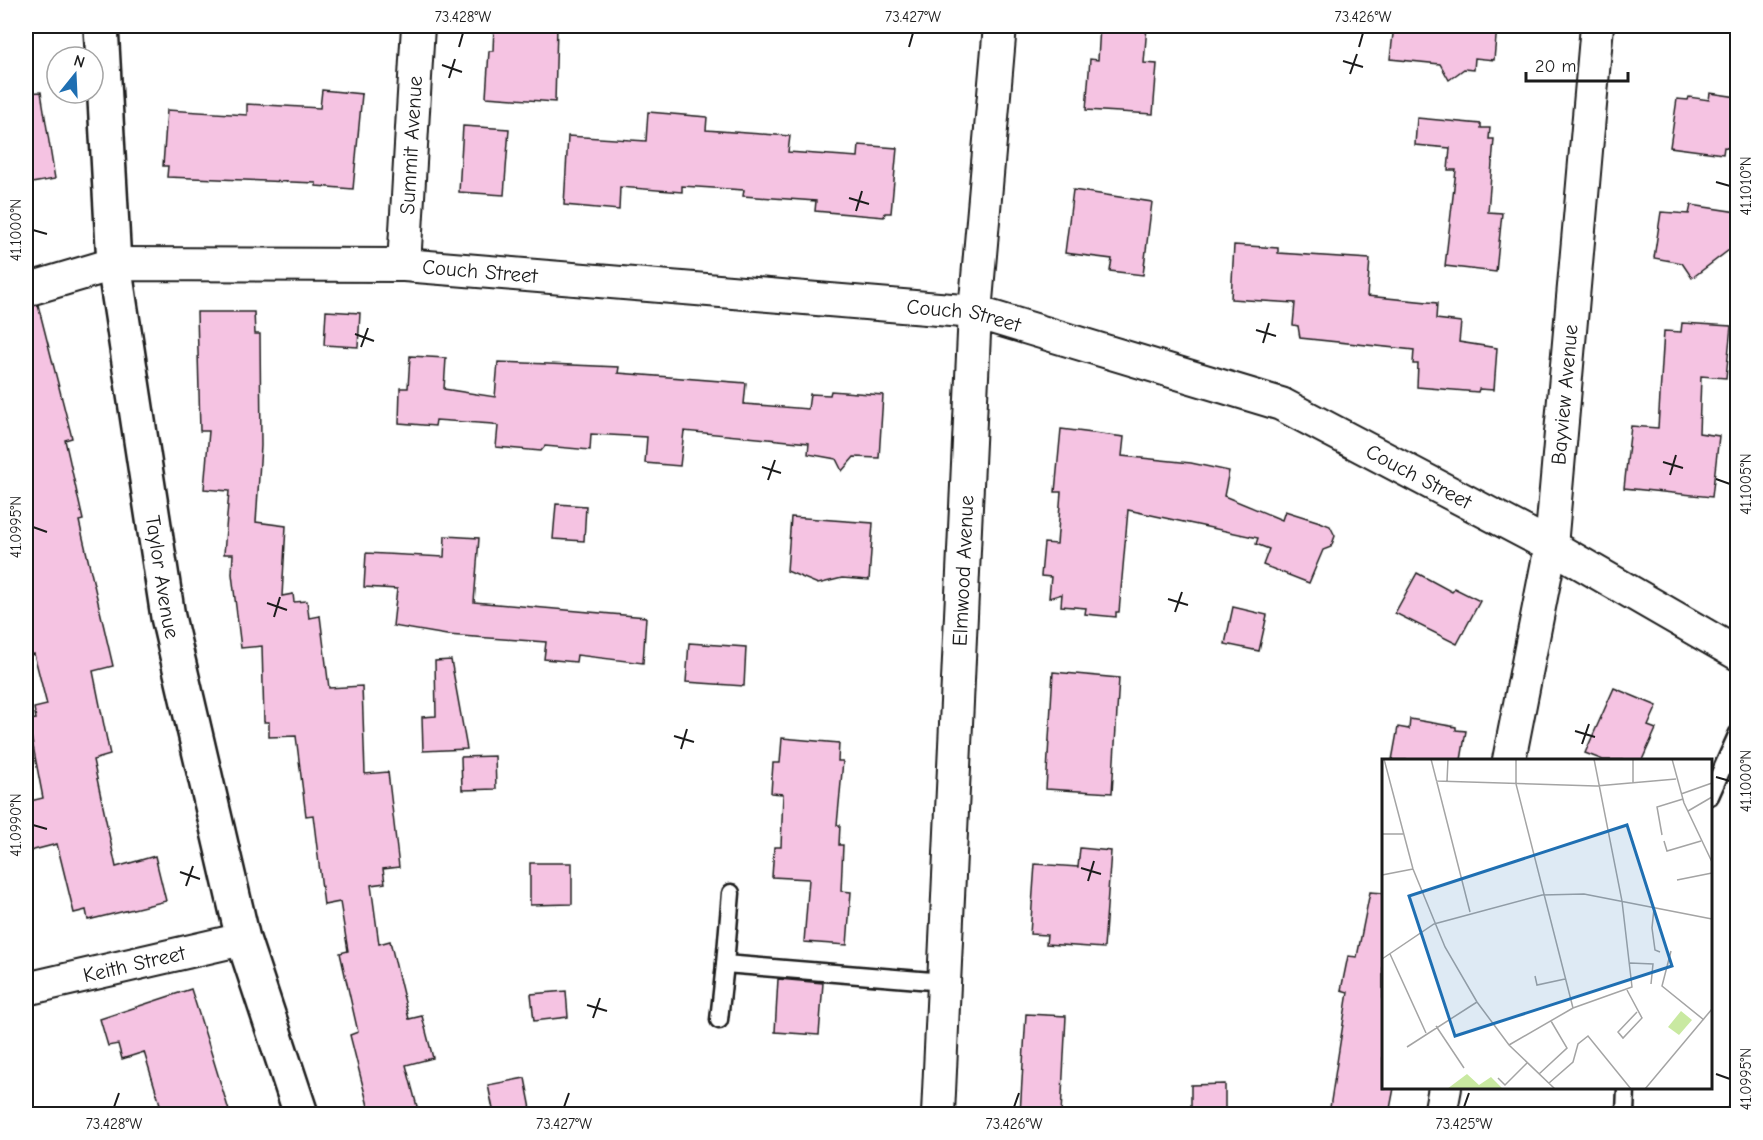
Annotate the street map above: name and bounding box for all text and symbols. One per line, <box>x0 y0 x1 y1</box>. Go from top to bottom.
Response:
text: 73.428°W <box>435 8 491 26</box>
text: 73.427°W <box>885 8 941 26</box>
text: 73.426°W <box>1335 8 1391 26</box>
north arrow <box>45 45 105 105</box>
scale bar <box>1526 45 1628 83</box>
text: N <box>72 52 87 72</box>
text: 20 m <box>1535 56 1576 77</box>
street label: Summit Avenue <box>395 75 427 215</box>
text: 41.1010°N <box>1737 156 1755 216</box>
text: 41.1000°N <box>7 199 25 261</box>
street label: Couch Street <box>421 255 540 288</box>
street label: Couch Street <box>906 294 1025 337</box>
street label: Bayview Avenue <box>1546 323 1583 466</box>
street label: Couch Street <box>1362 439 1477 515</box>
text: 41.1005°N <box>1737 453 1755 515</box>
street label: Elmwood Avenue <box>948 495 979 647</box>
text: 41.0995°N <box>7 496 25 558</box>
street label: Taylor Avenue <box>141 514 185 641</box>
text: 41.1000°N <box>1737 750 1755 812</box>
inset map <box>1382 759 1712 1089</box>
text: 41.0990°N <box>7 793 25 857</box>
street label: Keith Street <box>81 940 188 987</box>
text: 41.0995°N <box>1737 1048 1755 1110</box>
text: 73.428°W <box>86 1115 142 1133</box>
text: 73.427°W <box>536 1115 592 1133</box>
text: 73.426°W <box>986 1115 1042 1133</box>
text: 73.425°W <box>1436 1115 1492 1133</box>

